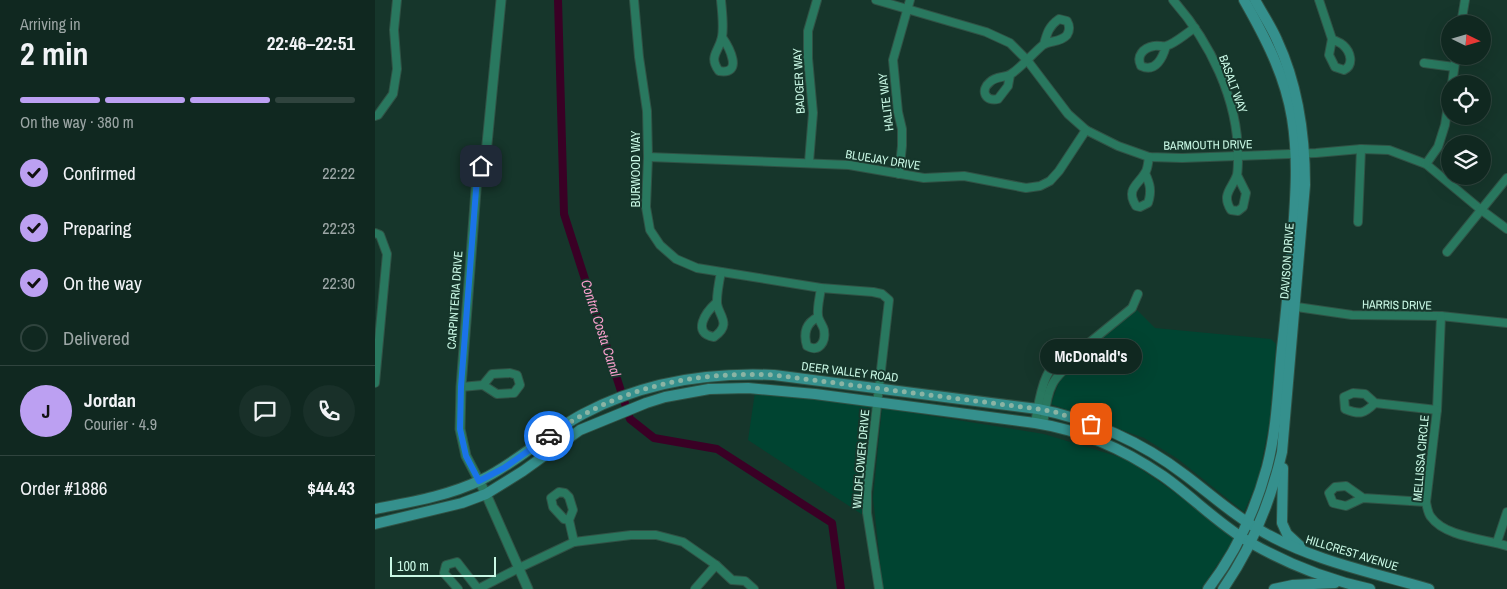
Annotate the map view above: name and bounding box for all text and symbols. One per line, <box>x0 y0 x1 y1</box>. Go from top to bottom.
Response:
text: Arriving in <box>20 13 81 35</box>
north arrow <box>1441 15 1491 65</box>
map controls <box>1441 15 1491 185</box>
text: 22:46–22:51 <box>267 30 355 56</box>
text: 2 min <box>20 32 89 75</box>
street label: BADGER WAY <box>789 47 809 114</box>
street label: BASALT WAY <box>1215 53 1251 116</box>
street label: HALITE WAY <box>874 72 898 132</box>
button: locate <box>1441 75 1491 125</box>
text: On the way · 380 m <box>20 111 134 133</box>
street label: BURWOOD WAY <box>628 130 644 207</box>
button: layers <box>1441 135 1491 185</box>
street label: BARMOUTH DRIVE <box>1163 136 1253 154</box>
pin <box>460 145 502 187</box>
street label: BLUEJAY DRIVE <box>844 146 922 174</box>
icon: home <box>467 152 495 180</box>
icon: check <box>20 159 48 187</box>
text: Confirmed <box>63 160 136 186</box>
text: 22:22 <box>322 162 355 184</box>
icon: check <box>20 214 48 242</box>
text: Preparing <box>63 215 131 241</box>
text: 22:23 <box>322 217 355 239</box>
street label: DAVISON DRIVE <box>1276 222 1298 300</box>
street label: CARPINTERIA DRIVE <box>444 250 466 350</box>
icon: check <box>20 269 48 297</box>
text: On the way <box>63 270 142 296</box>
text: 22:30 <box>322 272 355 294</box>
water label: Contra Costa Canal <box>577 277 625 379</box>
street label: HARRIS DRIVE <box>1362 296 1432 314</box>
text: Delivered <box>63 325 130 351</box>
callout: McDonald's <box>1040 339 1142 374</box>
text: McDonald's <box>1054 345 1128 367</box>
street label: DEER VALLEY ROAD <box>801 358 899 386</box>
button: chat <box>239 385 291 437</box>
button: phone <box>303 385 355 437</box>
text: Jordan <box>84 387 136 413</box>
text: J <box>42 398 50 424</box>
pin <box>1070 403 1112 445</box>
street label: WILDFLOWER DRIVE <box>849 409 873 509</box>
icon: bag <box>1077 410 1105 438</box>
courier <box>524 411 574 461</box>
text: Courier · 4.9 <box>84 413 157 435</box>
street label: MELLISSA CIRCLE <box>1409 414 1433 502</box>
icon: car <box>535 422 563 450</box>
text: Order #1886 <box>20 475 107 501</box>
text: $44.43 <box>307 475 355 501</box>
street label: HILLCREST AVENUE <box>1304 531 1400 575</box>
scale bar <box>390 554 496 577</box>
text: 100 m <box>397 557 429 575</box>

